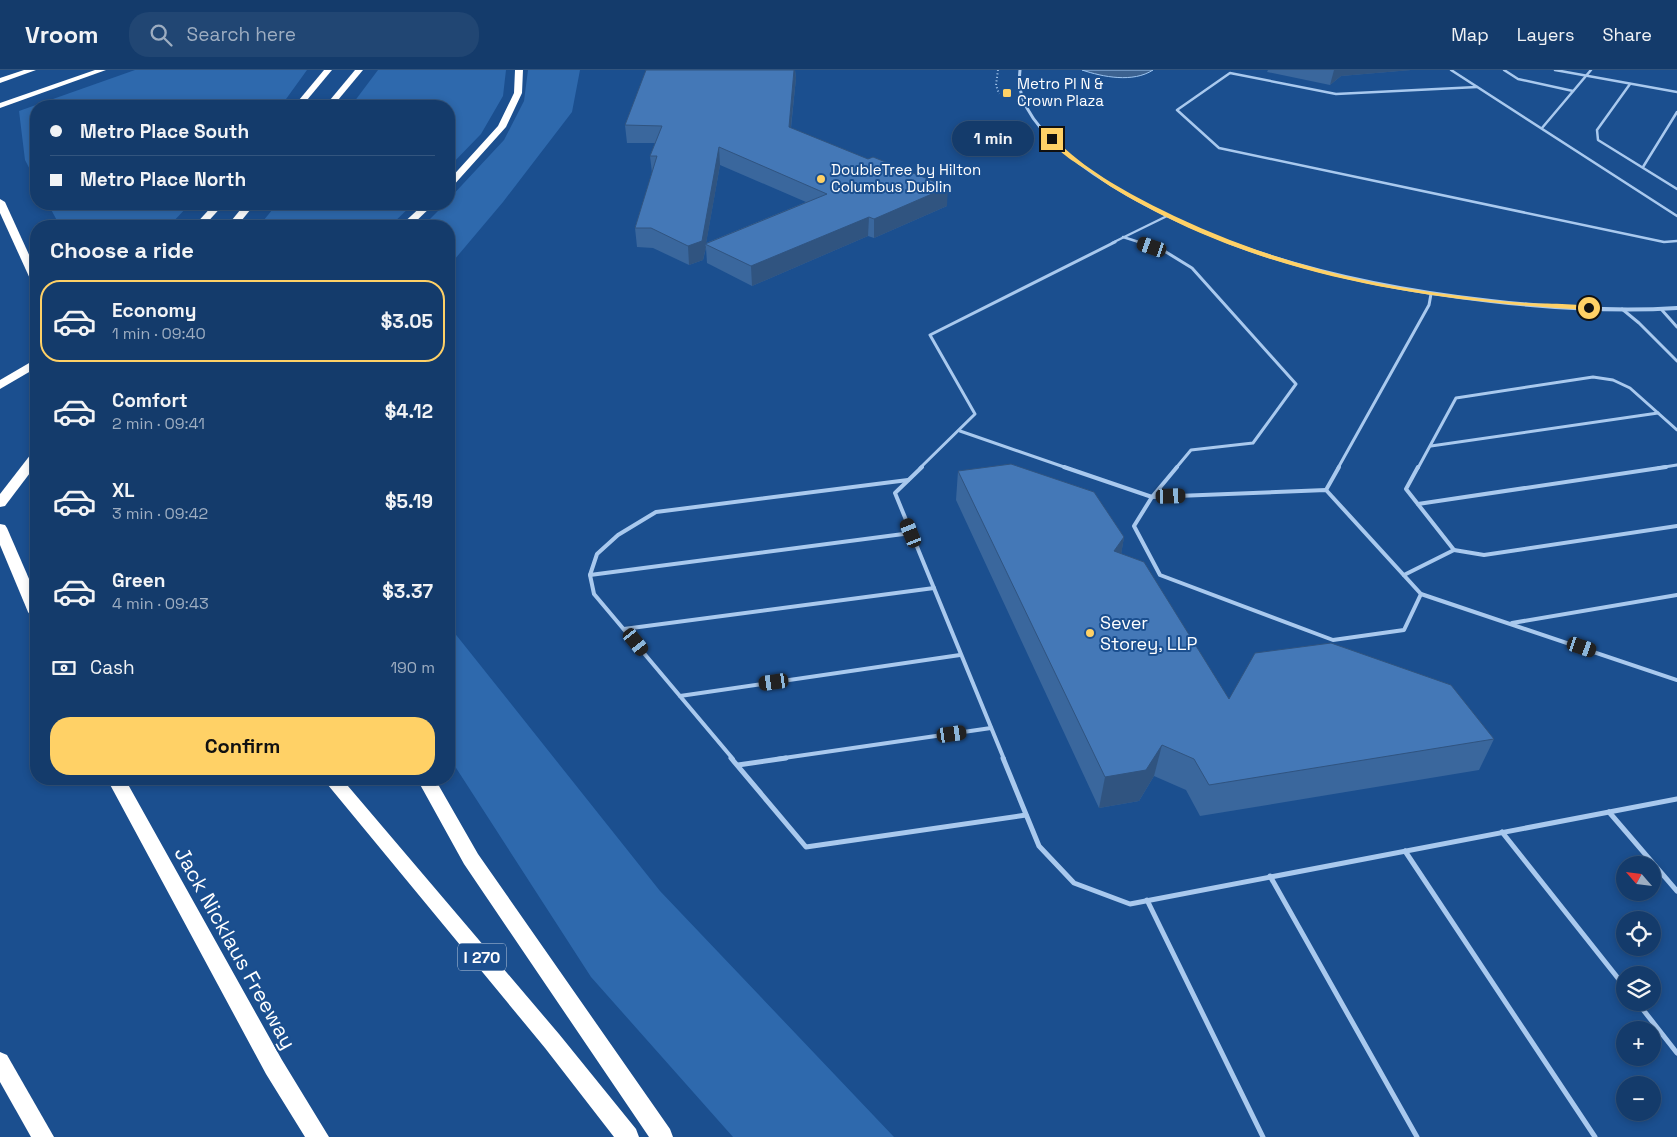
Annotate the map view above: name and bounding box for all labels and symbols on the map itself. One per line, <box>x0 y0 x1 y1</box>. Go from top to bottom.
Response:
place label: Metro Pl N & Crown Plaza <box>1017 74 1104 110</box>
marker: Metro Pl N & Crown Plaza <box>1001 87 1013 99</box>
callout: 1 min <box>952 122 1034 156</box>
route end <box>1041 128 1063 150</box>
place label: DoubleTree by Hilton Columbus Dublin <box>831 160 981 196</box>
marker: DoubleTree by Hilton Columbus Dublin <box>815 173 827 185</box>
car <box>1135 235 1168 259</box>
route start <box>1578 297 1600 319</box>
car <box>1155 488 1186 504</box>
car <box>898 516 923 550</box>
place label: Sever Storey, LLP <box>1100 611 1197 655</box>
car <box>620 626 651 658</box>
marker: Sever Storey, LLP <box>1084 627 1096 639</box>
car <box>1565 635 1598 659</box>
car <box>758 672 789 692</box>
car <box>936 724 967 744</box>
street label: Jack Nicklaus Freeway <box>169 842 302 1054</box>
north arrow <box>1616 856 1661 901</box>
road number: I 270 <box>458 944 506 970</box>

